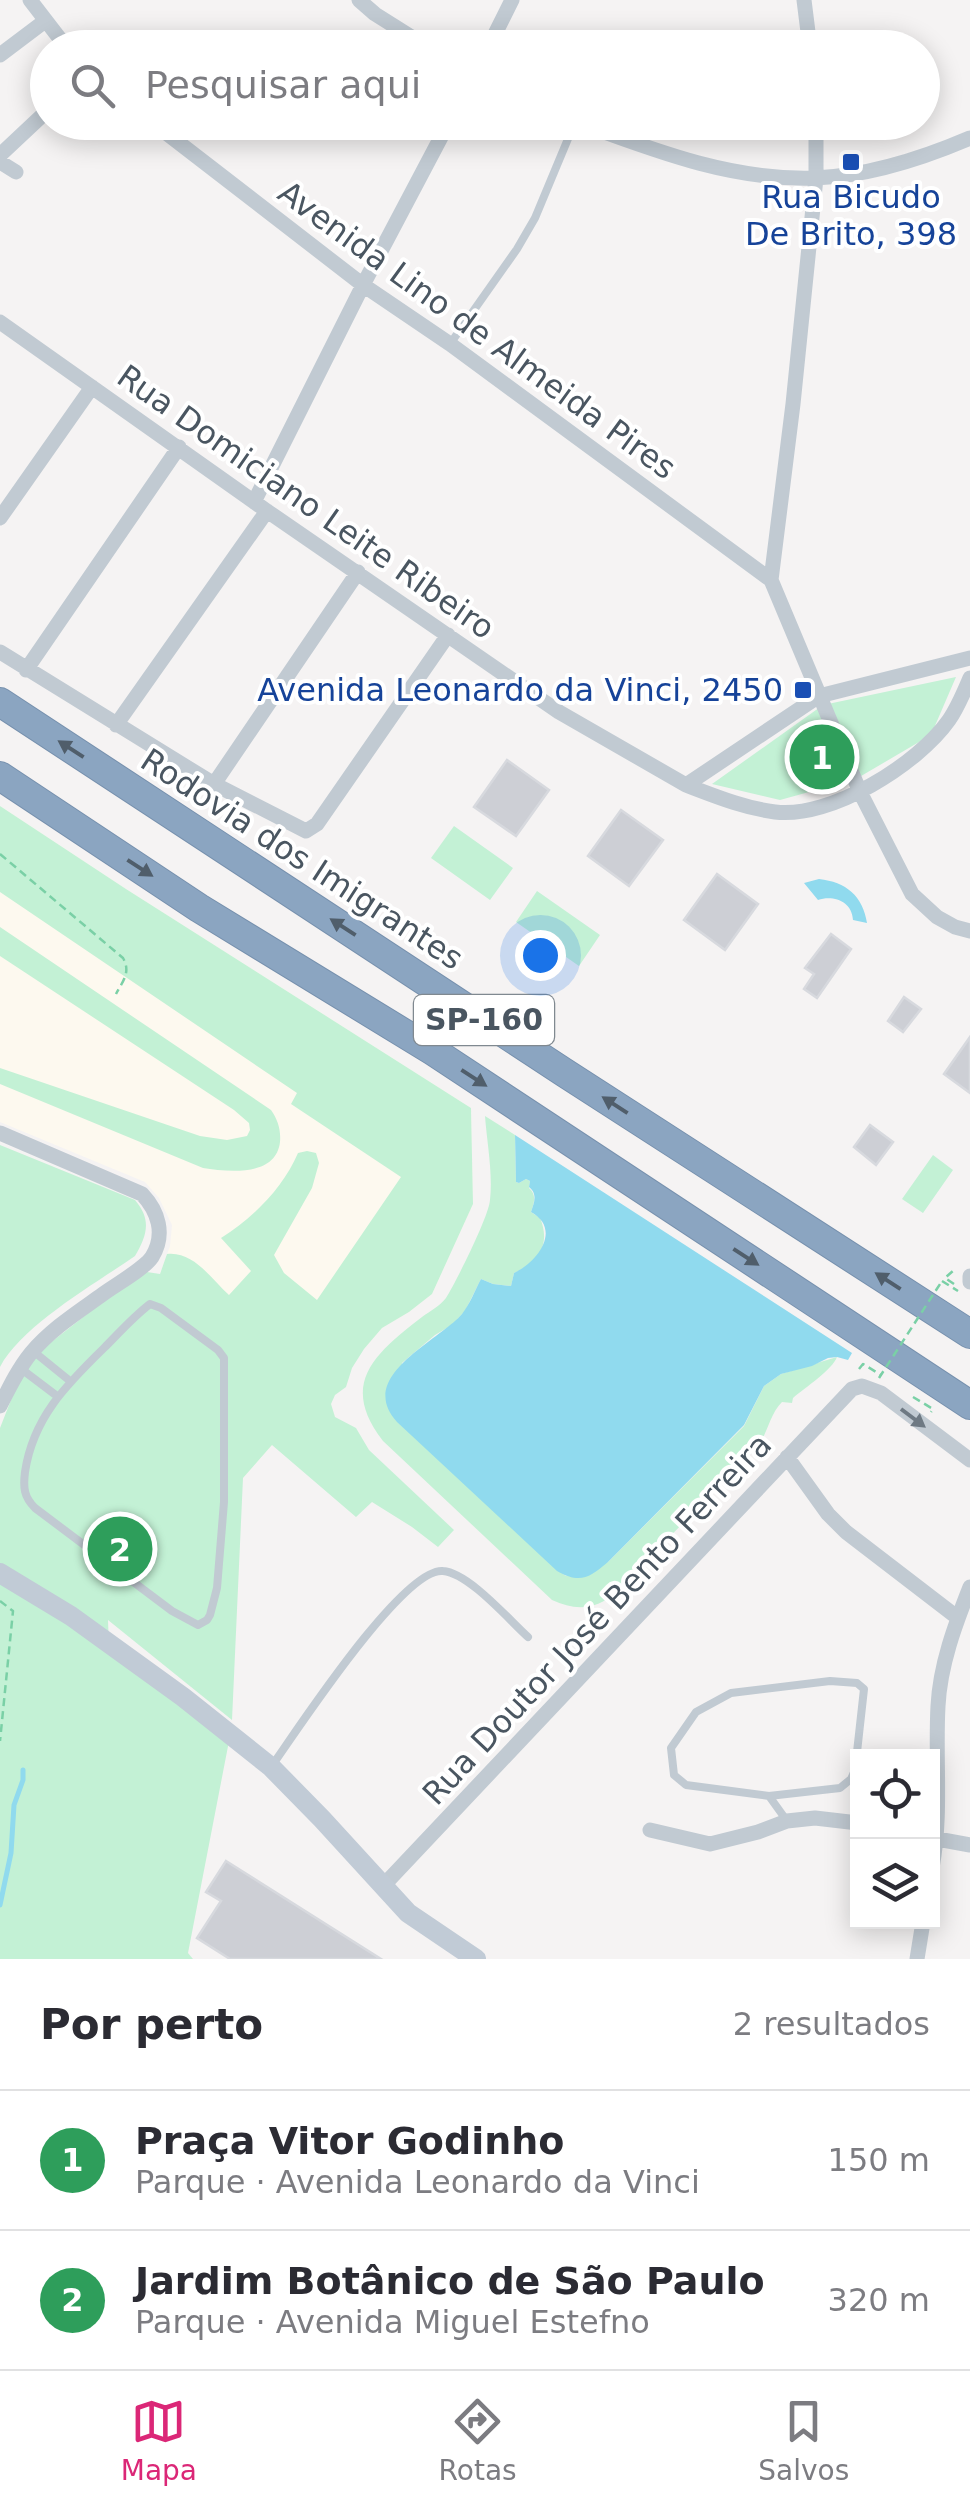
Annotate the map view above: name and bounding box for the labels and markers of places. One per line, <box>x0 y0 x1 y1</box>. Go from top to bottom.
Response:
marker: Rua Bicudo De Brito, 398 <box>840 151 862 173</box>
place label: Rua Bicudo De Brito, 398 <box>745 178 957 253</box>
place label: Avenida Leonardo da Vinci, 2450 <box>257 671 783 709</box>
marker: Avenida Leonardo da Vinci, 2450 <box>792 679 814 701</box>
pin: 1 <box>790 720 854 794</box>
pin: 2 <box>88 1512 152 1586</box>

